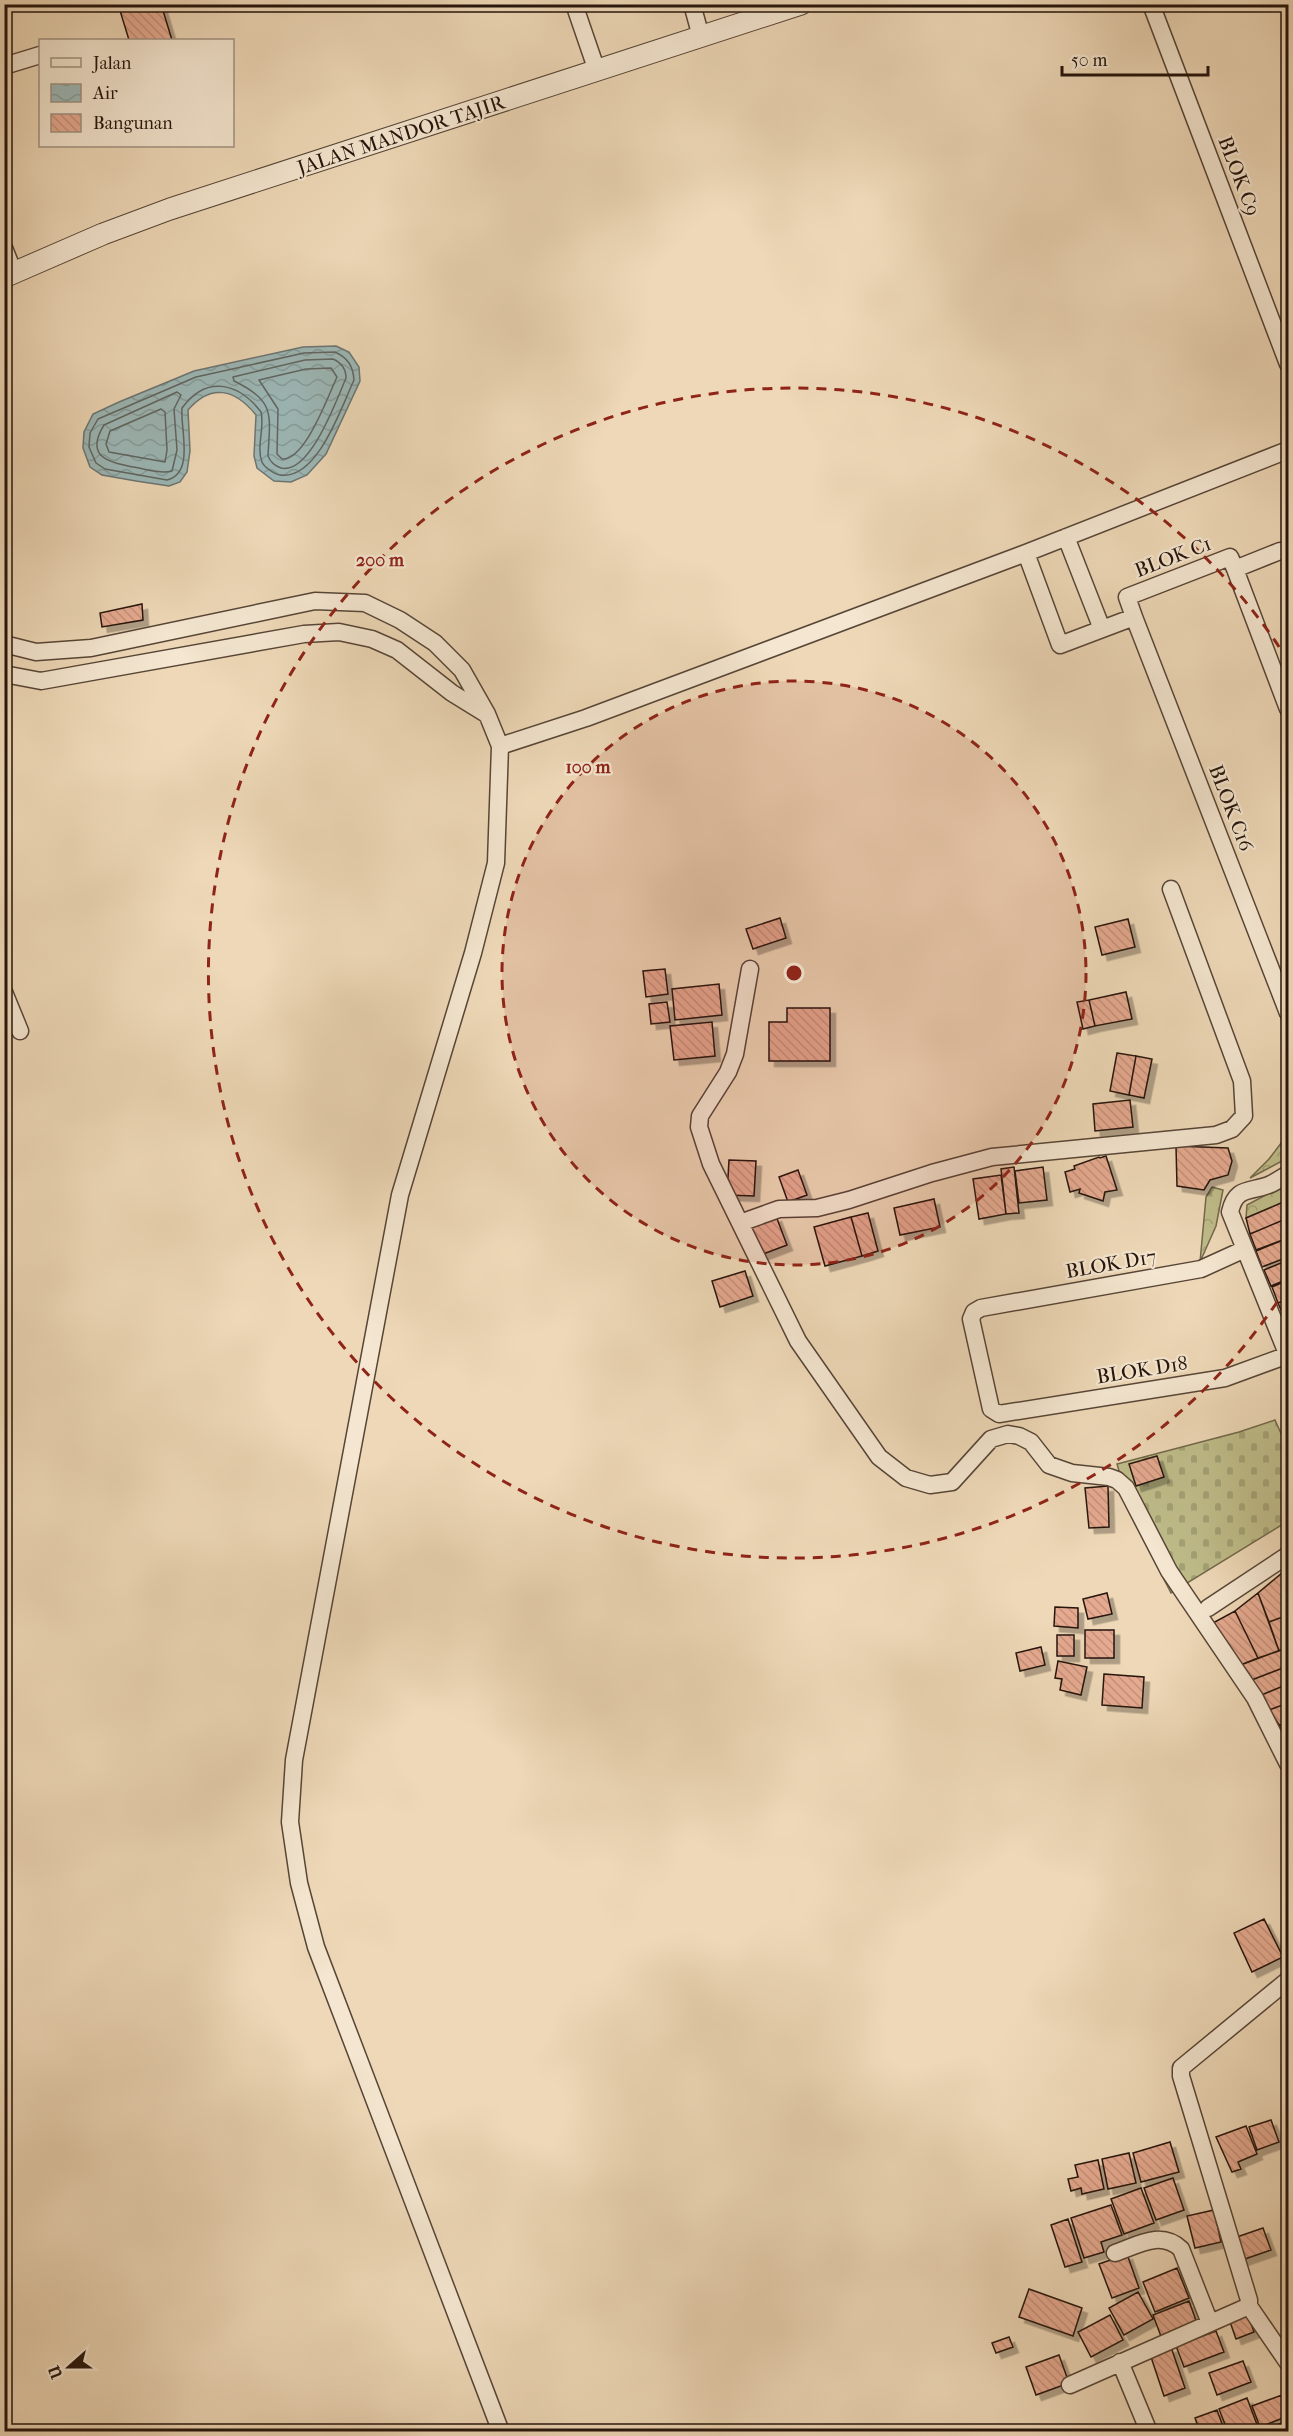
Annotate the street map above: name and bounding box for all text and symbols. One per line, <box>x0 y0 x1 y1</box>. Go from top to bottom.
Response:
legend <box>39 39 234 147</box>
scale bar <box>1062 39 1208 77</box>
text: 50 m <box>1071 50 1108 71</box>
text: Jalan <box>91 53 132 74</box>
text: Air <box>92 83 118 104</box>
street label: JALAN MANDOR TAJIR <box>293 90 509 180</box>
text: Bangunan <box>93 113 173 134</box>
street label: BLOK C9 <box>1213 133 1265 219</box>
street label: BLOK C1 <box>1132 532 1214 582</box>
text: 200 m <box>356 550 405 571</box>
text: 100 m <box>565 757 612 778</box>
street label: BLOK C16 <box>1204 762 1258 855</box>
centre of rings <box>784 963 804 983</box>
street label: BLOK D17 <box>1064 1245 1158 1283</box>
street label: BLOK D18 <box>1095 1351 1189 1389</box>
north arrow <box>39 2337 99 2397</box>
text: U <box>44 2362 67 2382</box>

